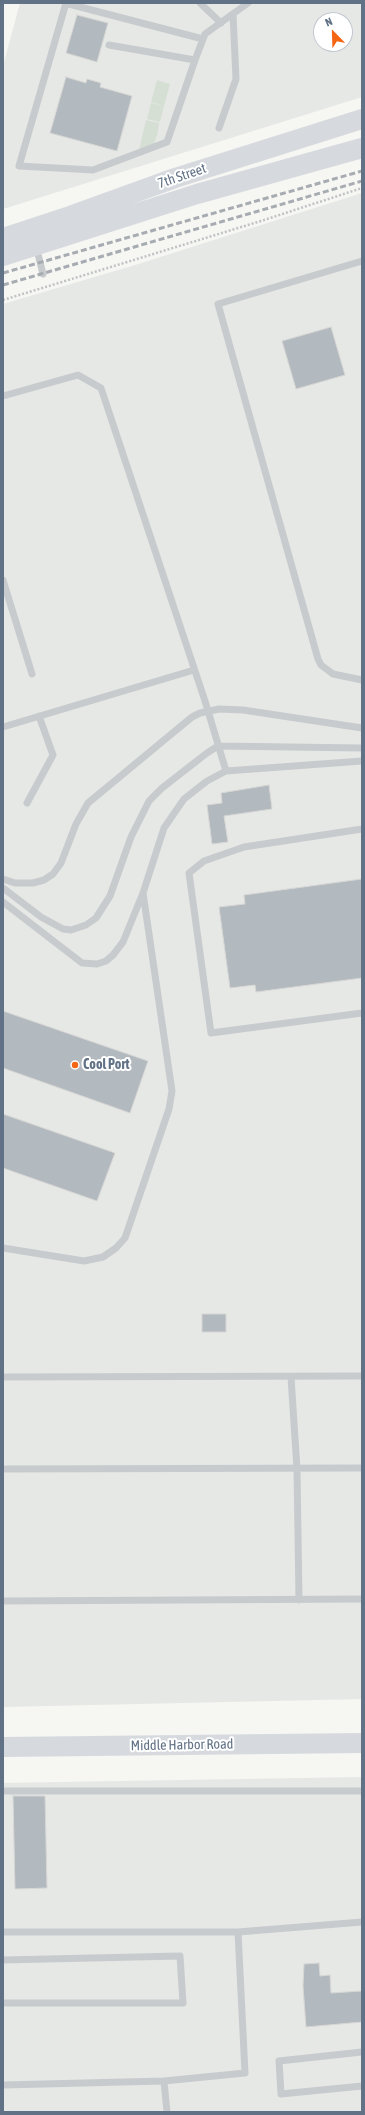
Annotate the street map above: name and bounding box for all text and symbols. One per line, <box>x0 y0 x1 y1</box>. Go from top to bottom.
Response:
north arrow <box>313 12 353 52</box>
text: N <box>323 15 334 29</box>
street label: 7th Street <box>156 160 208 192</box>
place label: Cool Port <box>83 1057 129 1073</box>
marker: Cool Port <box>70 1060 80 1070</box>
street label: Middle Harbor Road <box>131 1736 233 1754</box>

